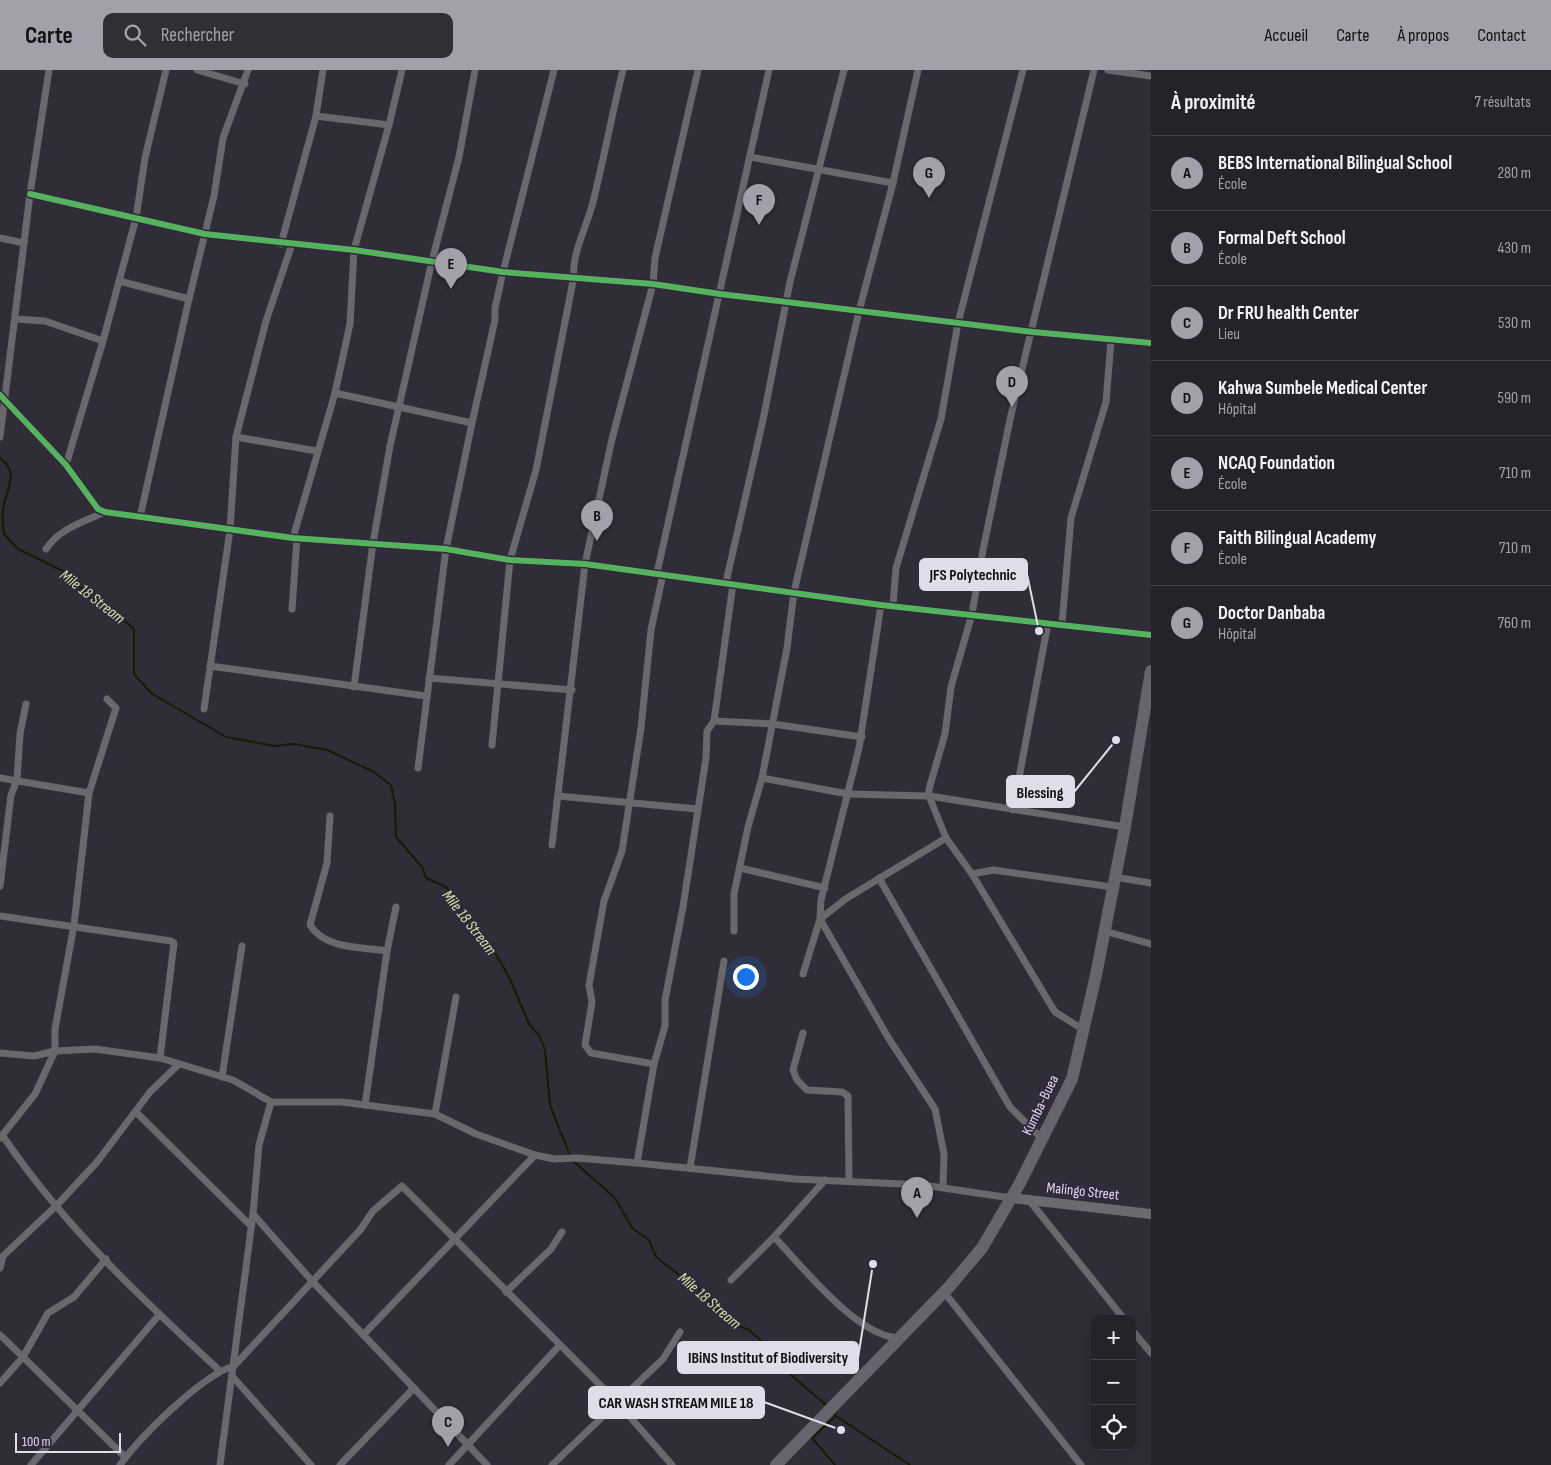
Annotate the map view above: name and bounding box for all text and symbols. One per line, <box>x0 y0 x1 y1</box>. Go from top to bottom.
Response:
search box <box>103 13 453 58</box>
text: Carte <box>25 21 73 50</box>
icon: search <box>121 21 149 49</box>
text: Rechercher <box>161 24 234 47</box>
text: Accueil <box>1264 25 1308 46</box>
text: Carte <box>1336 25 1369 46</box>
text: À propos <box>1397 25 1449 46</box>
text: Contact <box>1477 25 1526 46</box>
text: À proximité <box>1171 90 1256 115</box>
text: 7 résultats <box>1474 93 1531 112</box>
text: BEBS International Bilingual School <box>1218 152 1452 175</box>
pin: G <box>913 157 945 198</box>
text: A <box>1183 164 1191 183</box>
text: 280 m <box>1497 164 1531 183</box>
text: École <box>1218 175 1247 194</box>
pin: F <box>743 184 775 225</box>
text: Formal Deft School <box>1218 227 1346 250</box>
text: B <box>1183 239 1191 258</box>
text: 430 m <box>1498 239 1531 258</box>
pin: E <box>435 248 467 289</box>
text: École <box>1218 250 1247 269</box>
text: Dr FRU health Center <box>1218 302 1359 325</box>
text: C <box>1183 314 1191 333</box>
text: 530 m <box>1498 314 1531 333</box>
text: Lieu <box>1218 325 1240 344</box>
pin: D <box>996 366 1028 407</box>
text: Kahwa Sumbele Medical Center <box>1218 377 1427 400</box>
text: D <box>1183 389 1191 408</box>
text: 590 m <box>1498 389 1531 408</box>
text: Hôpital <box>1218 400 1256 419</box>
text: NCAQ Foundation <box>1218 452 1335 475</box>
text: E <box>1184 464 1190 483</box>
text: 710 m <box>1499 464 1531 483</box>
text: École <box>1218 475 1247 494</box>
pin: B <box>581 500 613 541</box>
text: Faith Bilingual Academy <box>1218 527 1376 550</box>
text: F <box>1184 539 1190 558</box>
text: 710 m <box>1499 539 1531 558</box>
text: École <box>1218 550 1247 569</box>
callout: JFS Polytechnic <box>920 559 1027 590</box>
water label: Mile 18 Stream <box>56 566 128 628</box>
text: JFS Polytechnic <box>928 566 1017 585</box>
text: Doctor Danbaba <box>1218 602 1325 625</box>
text: G <box>1183 614 1191 633</box>
text: 760 m <box>1498 614 1531 633</box>
text: Hôpital <box>1218 625 1256 644</box>
callout: Blessing <box>1007 776 1074 807</box>
text: Blessing <box>1017 784 1064 803</box>
water label: Mile 18 Stream <box>438 887 500 959</box>
your location <box>733 964 759 990</box>
street label: Kumba-Buea <box>1018 1072 1063 1138</box>
pin: A <box>901 1177 933 1218</box>
street label: Malingo Street <box>1046 1178 1121 1205</box>
water label: Mile 18 Stream <box>674 1269 744 1334</box>
map controls <box>1091 1315 1136 1450</box>
button: + <box>1091 1315 1136 1360</box>
callout: IBiNS Institut of Biodiversity <box>678 1342 858 1373</box>
text: IBiNS Institut of Biodiversity <box>688 1349 848 1368</box>
button: − <box>1091 1360 1136 1405</box>
callout: CAR WASH STREAM MILE 18 <box>589 1387 764 1418</box>
text: CAR WASH STREAM MILE 18 <box>599 1394 754 1413</box>
button: locate <box>1091 1405 1136 1450</box>
pin: C <box>432 1406 464 1447</box>
scale bar <box>15 1430 121 1453</box>
text: 100 m <box>22 1433 51 1450</box>

